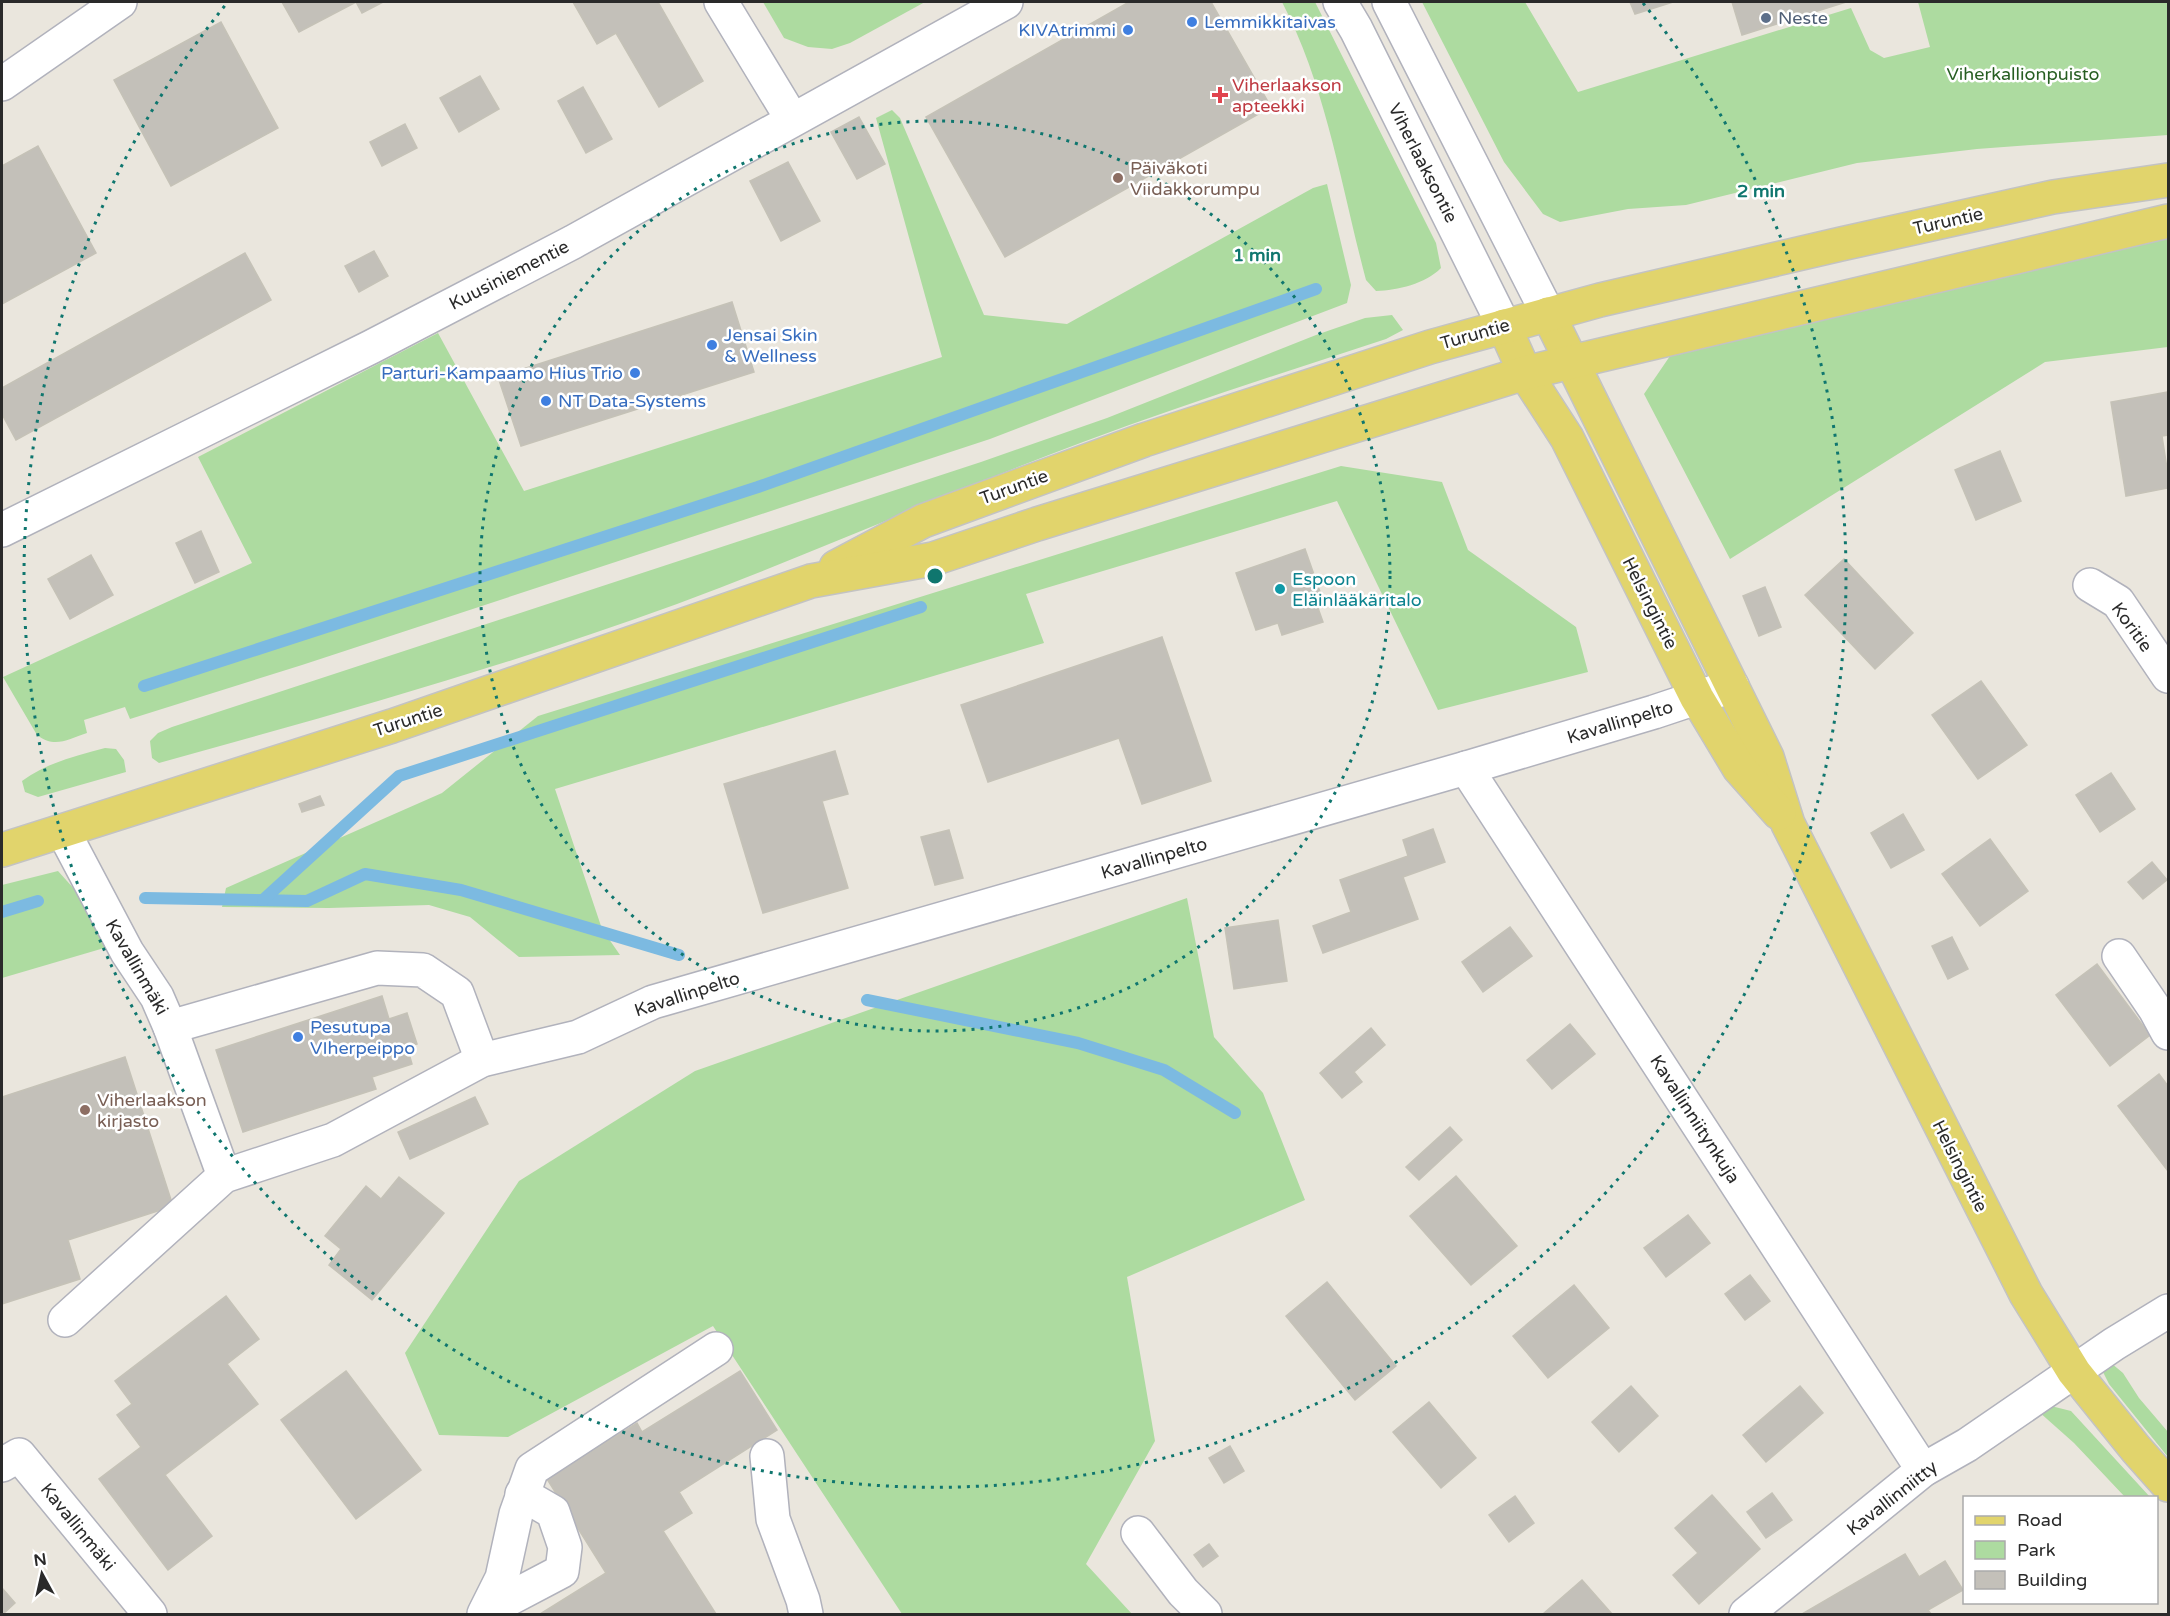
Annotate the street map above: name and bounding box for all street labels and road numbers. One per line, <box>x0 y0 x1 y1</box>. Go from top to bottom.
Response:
street label: Viherlaaksontie <box>1383 100 1463 226</box>
street label: Turuntie <box>1911 202 1985 240</box>
street label: Kuusiniementie <box>445 235 573 315</box>
street label: Turuntie <box>1438 314 1512 354</box>
street label: Turuntie <box>977 465 1051 509</box>
street label: Helsingintie <box>1617 553 1683 653</box>
street label: Koritie <box>2107 598 2157 656</box>
street label: Kavallinpelto <box>1564 695 1676 749</box>
street label: Turuntie <box>371 699 445 741</box>
street label: Kavallinpelto <box>1098 832 1210 884</box>
street label: Kavallinmäki <box>101 915 173 1019</box>
street label: Kavallinpelto <box>631 967 743 1021</box>
street label: Kavallinniitynkuja <box>1645 1051 1745 1187</box>
street label: Helsingintie <box>1927 1116 1993 1216</box>
street label: Kavallinniitty <box>1842 1456 1942 1540</box>
street label: Kavallinmäki <box>36 1479 120 1575</box>

